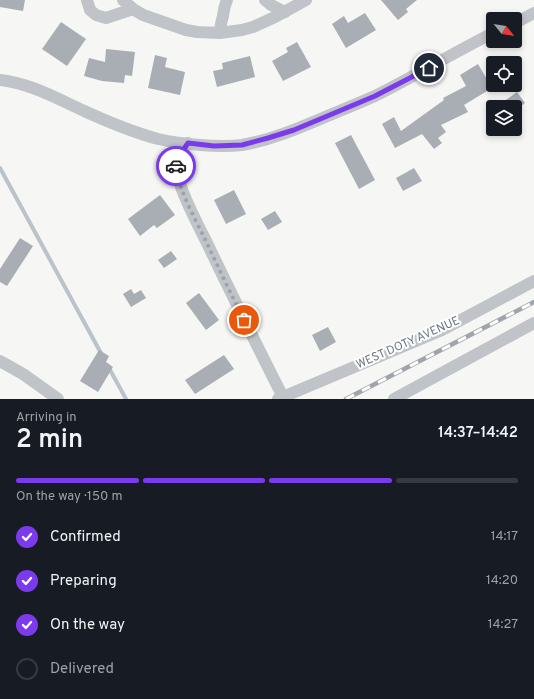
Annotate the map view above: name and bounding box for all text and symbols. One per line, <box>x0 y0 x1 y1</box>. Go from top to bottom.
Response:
north arrow <box>486 12 522 48</box>
map controls <box>486 12 522 136</box>
pin <box>412 51 446 85</box>
button: locate <box>486 56 522 92</box>
icon: home <box>418 57 440 79</box>
button: layers <box>486 100 522 136</box>
courier <box>156 146 196 186</box>
icon: car <box>165 155 187 177</box>
pin <box>227 303 261 337</box>
icon: bag <box>233 309 255 331</box>
street label: WEST DOTY AVENUE <box>354 313 462 373</box>
text: Arriving in <box>16 410 77 426</box>
text: 2 min <box>16 424 83 457</box>
text: 14:37–14:42 <box>438 424 518 443</box>
text: On the way · 150 m <box>16 489 122 505</box>
icon: check <box>16 526 38 548</box>
text: Confirmed <box>50 528 121 547</box>
text: 14:17 <box>491 529 518 545</box>
icon: check <box>16 570 38 592</box>
text: Preparing <box>50 572 117 591</box>
text: 14:20 <box>486 573 518 589</box>
icon: check <box>16 614 38 636</box>
text: On the way <box>50 616 125 635</box>
text: 14:27 <box>488 617 518 633</box>
text: Delivered <box>50 660 114 679</box>

